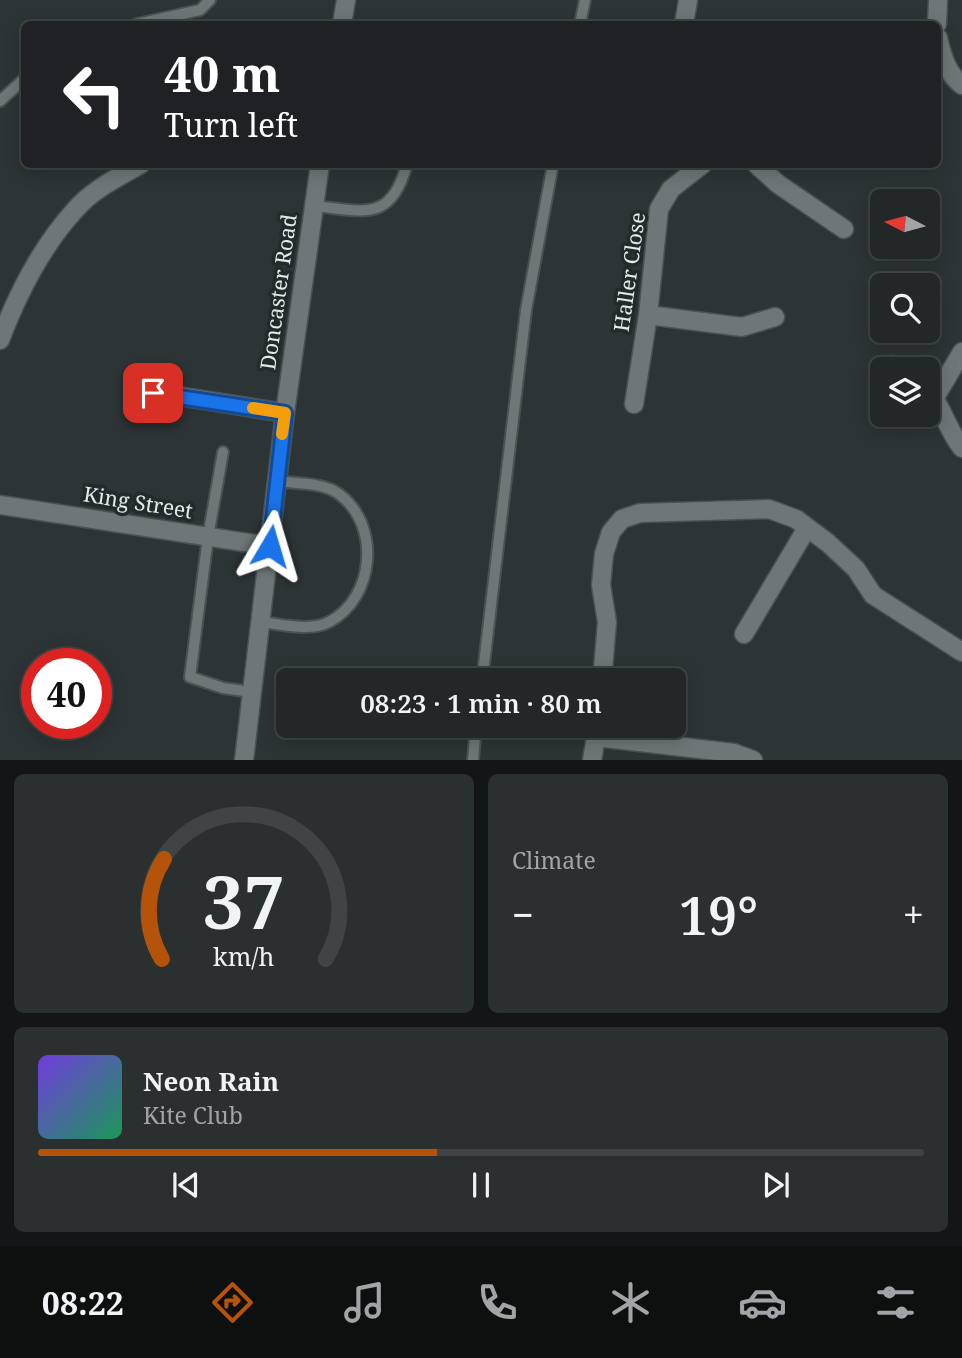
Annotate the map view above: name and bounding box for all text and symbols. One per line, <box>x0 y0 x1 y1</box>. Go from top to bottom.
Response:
text: 40 m <box>164 40 280 106</box>
icon: left <box>49 49 140 140</box>
text: Turn left <box>164 103 298 146</box>
north arrow <box>870 189 940 259</box>
map controls <box>870 189 940 427</box>
street label: Haller Close <box>607 210 651 333</box>
street label: Doncaster Road <box>253 212 303 372</box>
button: search <box>870 273 940 343</box>
button: layers <box>870 357 940 427</box>
pin <box>123 363 183 423</box>
icon: arrive <box>134 374 172 412</box>
street label: King Street <box>81 480 195 524</box>
position arrow <box>233 509 307 583</box>
speed limit sign: 40 <box>21 648 112 739</box>
text: 08:23 · 1 min · 80 m <box>360 685 602 721</box>
text: Climate <box>512 844 596 876</box>
text: 37 <box>203 852 285 951</box>
text: 19° <box>679 879 758 950</box>
text: − <box>512 888 534 940</box>
text: + <box>903 888 924 940</box>
text: km/h <box>213 939 275 973</box>
text: Neon Rain <box>143 1063 279 1099</box>
text: Kite Club <box>143 1099 243 1131</box>
icon: previous <box>167 1166 205 1204</box>
icon: pause <box>462 1166 500 1204</box>
icon: next <box>757 1166 795 1204</box>
icon: directions <box>208 1278 257 1327</box>
icon: music <box>340 1278 389 1327</box>
icon: phone <box>473 1278 522 1327</box>
icon: climate <box>606 1278 655 1327</box>
icon: car <box>738 1278 787 1327</box>
icon: filters <box>871 1278 920 1327</box>
text: 08:22 <box>42 1281 124 1324</box>

